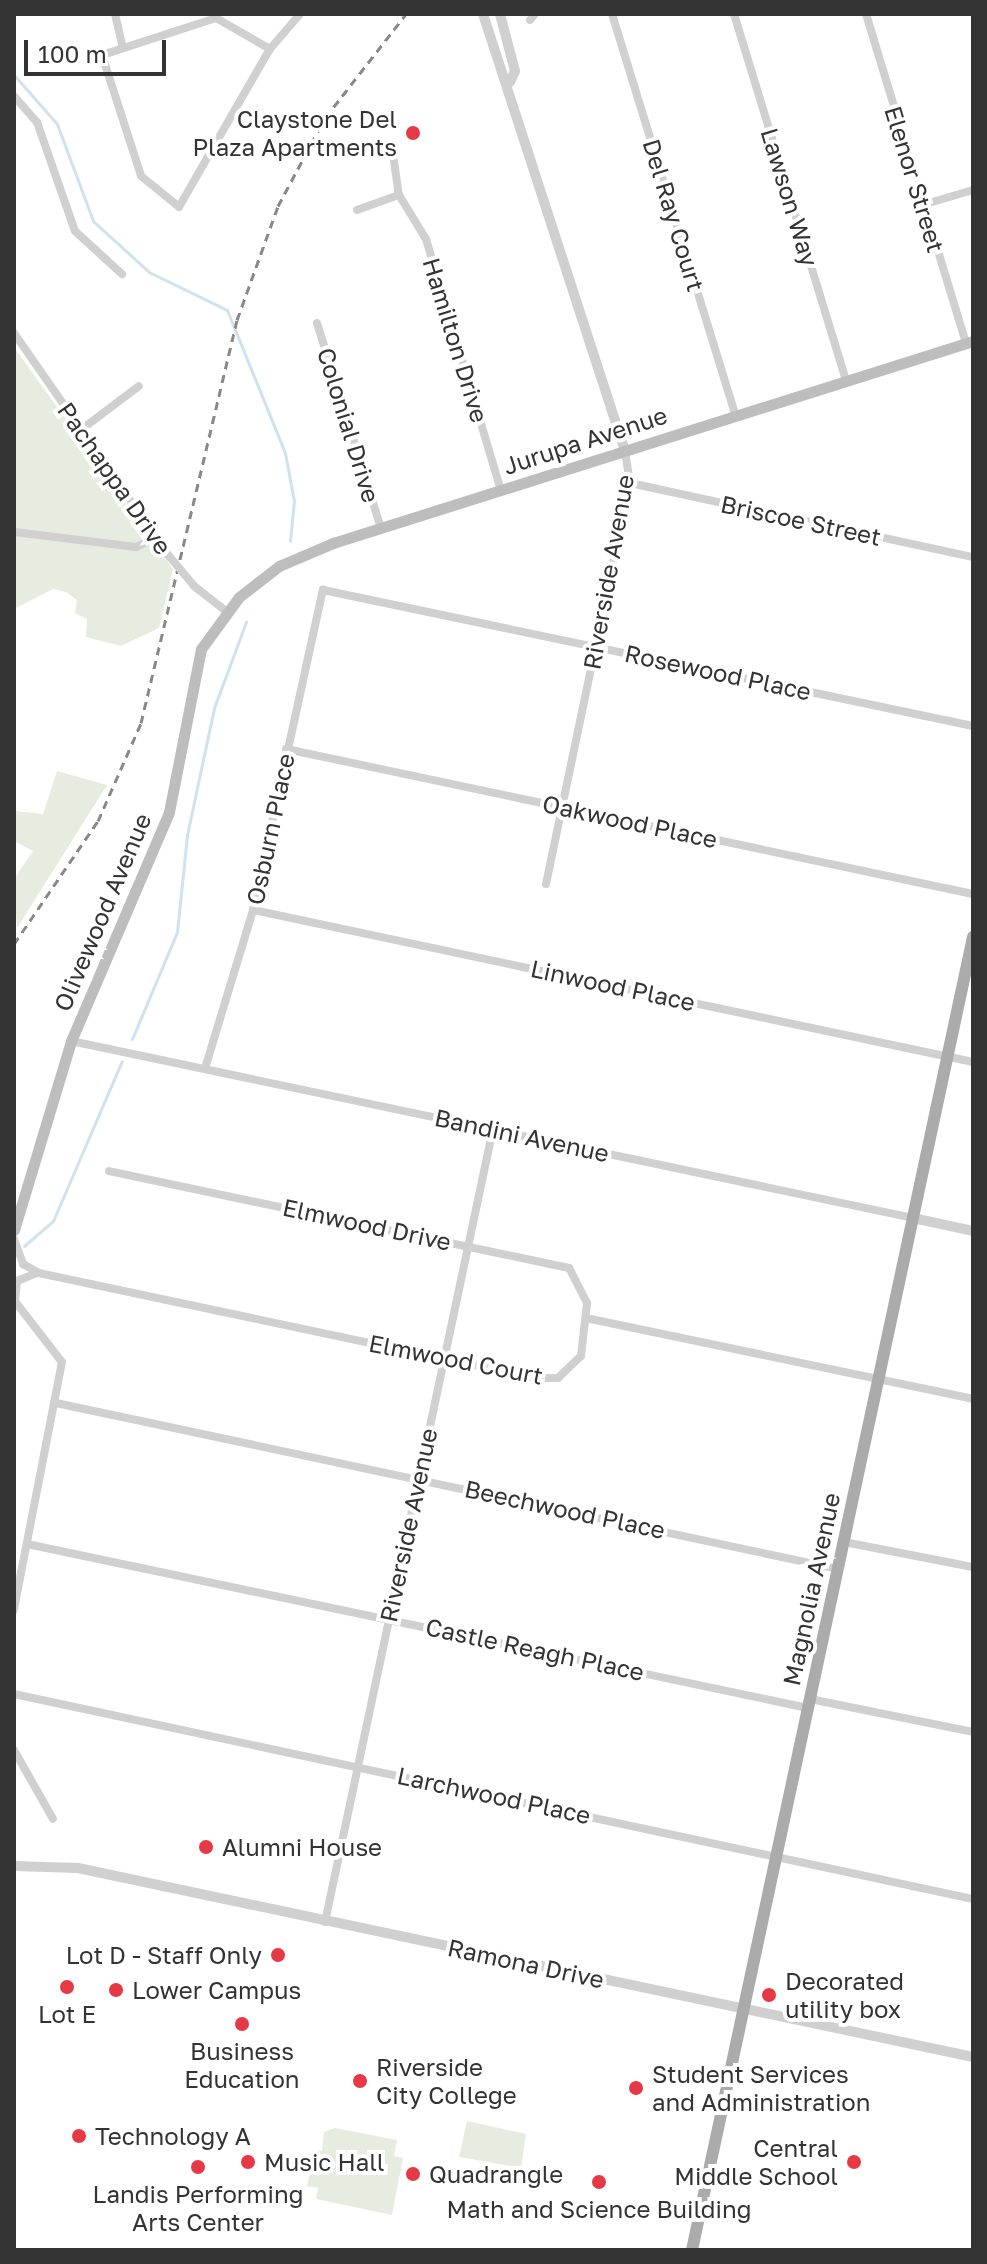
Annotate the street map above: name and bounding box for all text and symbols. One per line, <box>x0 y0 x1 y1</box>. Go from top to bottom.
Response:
scale bar <box>28 24 170 74</box>
text: 100 m <box>38 39 107 68</box>
street label: Elenor Street <box>879 102 951 256</box>
place label: Claystone Del Plaza Apartments <box>192 105 397 161</box>
marker: Claystone Del Plaza Apartments <box>404 124 422 142</box>
street label: Lawson Way <box>755 124 825 270</box>
street label: Del Ray Court <box>637 135 711 295</box>
street label: Hamilton Drive <box>417 254 495 426</box>
street label: Colonial Drive <box>312 344 386 506</box>
street label: Pachappa Drive <box>52 396 178 560</box>
street label: Jurupa Avenue <box>499 400 671 480</box>
street label: Riverside Avenue <box>577 472 639 672</box>
street label: Briscoe Street <box>718 489 884 551</box>
street label: Rosewood Place <box>622 638 814 706</box>
street label: Osburn Place <box>240 751 300 907</box>
street label: Oakwood Place <box>540 788 720 854</box>
street label: Olivewood Avenue <box>47 809 157 1015</box>
street label: Linwood Place <box>528 954 698 1016</box>
street label: Bandini Avenue <box>432 1102 612 1168</box>
street label: Elmwood Drive <box>280 1192 454 1256</box>
street label: Elmwood Court <box>366 1328 546 1390</box>
street label: Riverside Avenue <box>373 1425 443 1625</box>
street label: Beechwood Place <box>462 1474 668 1544</box>
street label: Magnolia Avenue <box>776 1490 846 1688</box>
street label: Castle Reagh Place <box>423 1612 647 1686</box>
street label: Larchwood Place <box>395 1760 593 1830</box>
place label: Alumni House <box>222 1833 382 1861</box>
marker: Alumni House <box>197 1838 215 1856</box>
street label: Ramona Drive <box>445 1932 607 1994</box>
place label: Lot D - Staff Only <box>66 1941 262 1969</box>
marker: Lot D - Staff Only <box>269 1946 287 1964</box>
place label: Decorated utility box <box>785 1967 904 2023</box>
place label: Lower Campus <box>132 1976 301 2004</box>
marker: Lot E <box>58 1978 76 1996</box>
marker: Lower Campus <box>107 1981 125 1999</box>
marker: Decorated utility box <box>760 1986 778 2004</box>
place label: Lot E <box>38 2000 96 2028</box>
marker: Business Education <box>233 2015 251 2033</box>
place label: Business Education <box>184 2037 300 2093</box>
place label: Riverside City College <box>376 2053 517 2109</box>
place label: Student Services and Administration <box>652 2060 870 2116</box>
marker: Riverside City College <box>351 2072 369 2090</box>
marker: Student Services and Administration <box>627 2079 645 2097</box>
place label: Technology A <box>95 2122 251 2150</box>
marker: Technology A <box>70 2127 88 2145</box>
place label: Central Middle School <box>674 2134 838 2190</box>
place label: Music Hall <box>264 2148 385 2176</box>
marker: Music Hall <box>239 2153 257 2171</box>
marker: Central Middle School <box>845 2153 863 2171</box>
marker: Landis Performing Arts Center <box>189 2158 207 2176</box>
place label: Quadrangle <box>429 2160 563 2188</box>
marker: Quadrangle <box>404 2165 422 2183</box>
marker: Math and Science Building <box>590 2173 608 2191</box>
place label: Landis Performing Arts Center <box>93 2180 303 2236</box>
place label: Math and Science Building <box>446 2195 752 2223</box>

